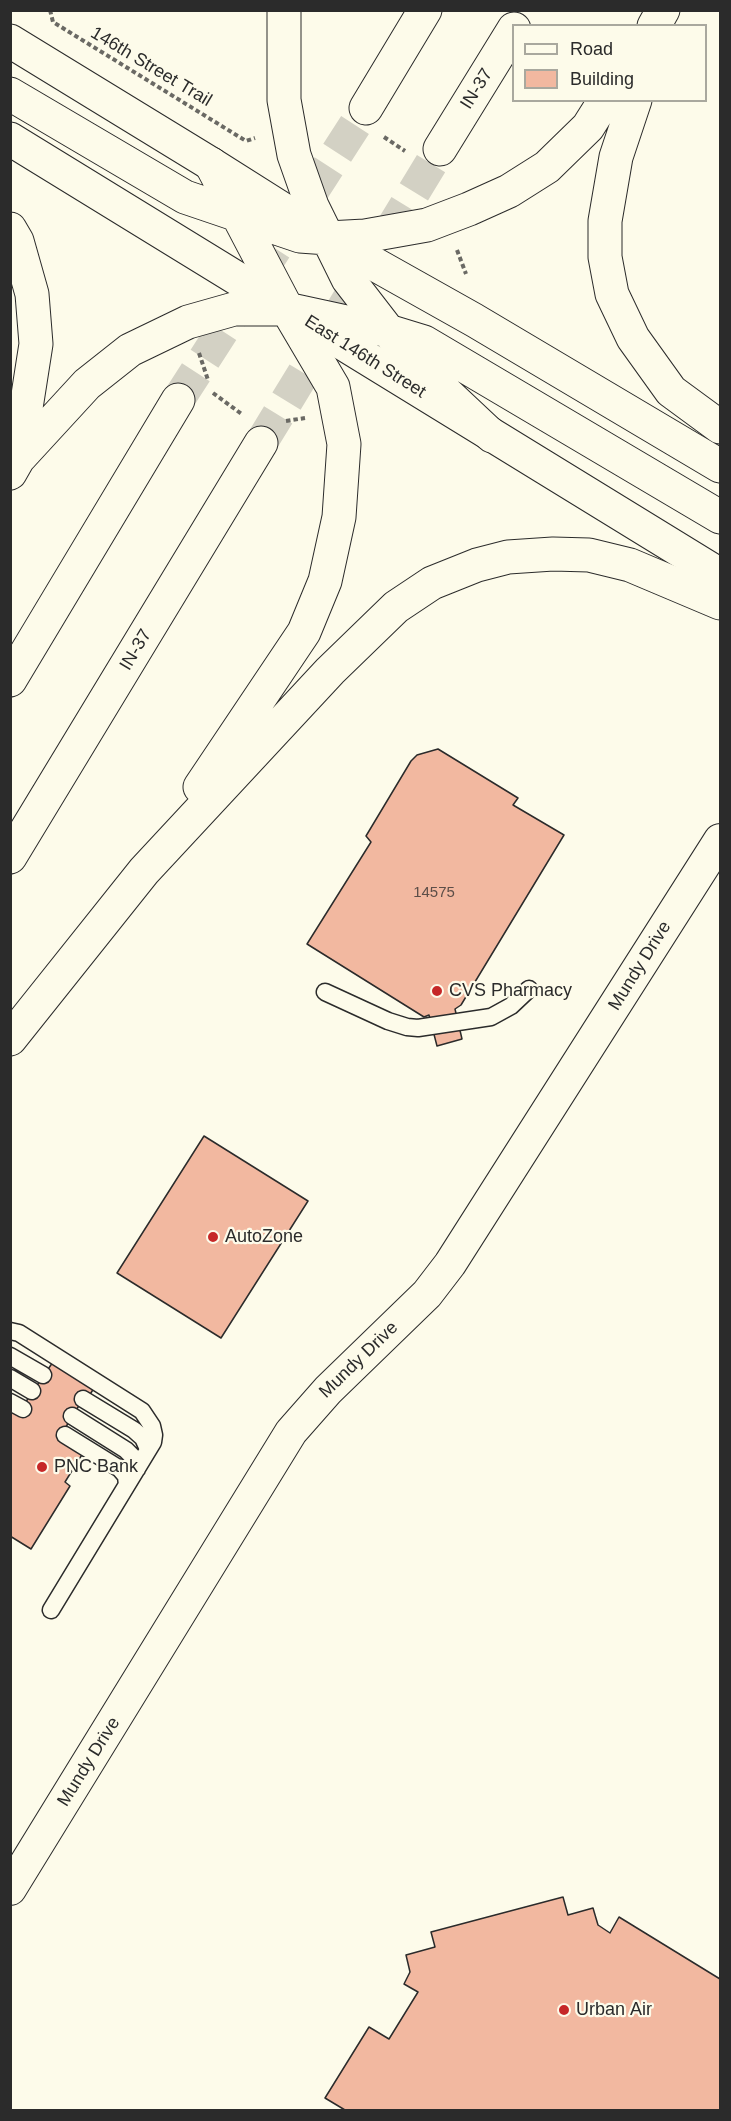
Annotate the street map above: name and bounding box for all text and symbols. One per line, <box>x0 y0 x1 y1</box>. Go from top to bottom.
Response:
street label: 146th Street Trail <box>87 22 215 112</box>
legend <box>512 24 707 102</box>
text: Road <box>570 39 613 59</box>
street label: IN-37 <box>456 65 498 113</box>
text: Building <box>570 69 634 89</box>
street label: East 146th Street <box>300 311 430 403</box>
street label: IN-37 <box>115 626 157 674</box>
house number: 14575 <box>413 884 455 902</box>
street label: Mundy Drive <box>604 917 676 1015</box>
place label: CVS Pharmacy <box>449 980 572 1002</box>
marker: CVS Pharmacy <box>430 984 444 998</box>
place label: AutoZone <box>225 1226 303 1248</box>
marker: AutoZone <box>206 1230 220 1244</box>
street label: Mundy Drive <box>315 1317 403 1403</box>
place label: PNC Bank <box>54 1456 138 1478</box>
marker: PNC Bank <box>35 1460 49 1474</box>
street label: Mundy Drive <box>53 1713 125 1811</box>
place label: Urban Air <box>576 1999 652 2021</box>
marker: Urban Air <box>557 2003 571 2017</box>

